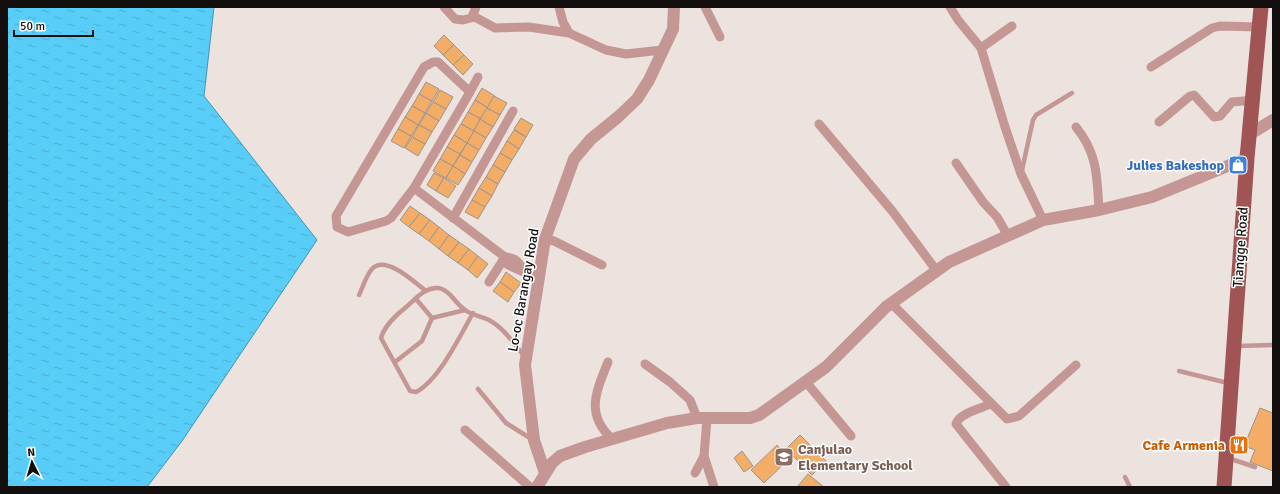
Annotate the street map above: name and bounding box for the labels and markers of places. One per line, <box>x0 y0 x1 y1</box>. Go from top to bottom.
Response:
shop icon: Julies Bakeshop <box>1227 154 1249 176</box>
place label: Julies Bakeshop <box>1127 157 1224 174</box>
restaurant icon: Cafe Armenia <box>1228 434 1250 456</box>
place label: Cafe Armenia <box>1143 437 1225 454</box>
place label: Canjulao Elementary School <box>798 441 913 474</box>
school or university icon: Canjulao Elementary School <box>773 446 795 468</box>

